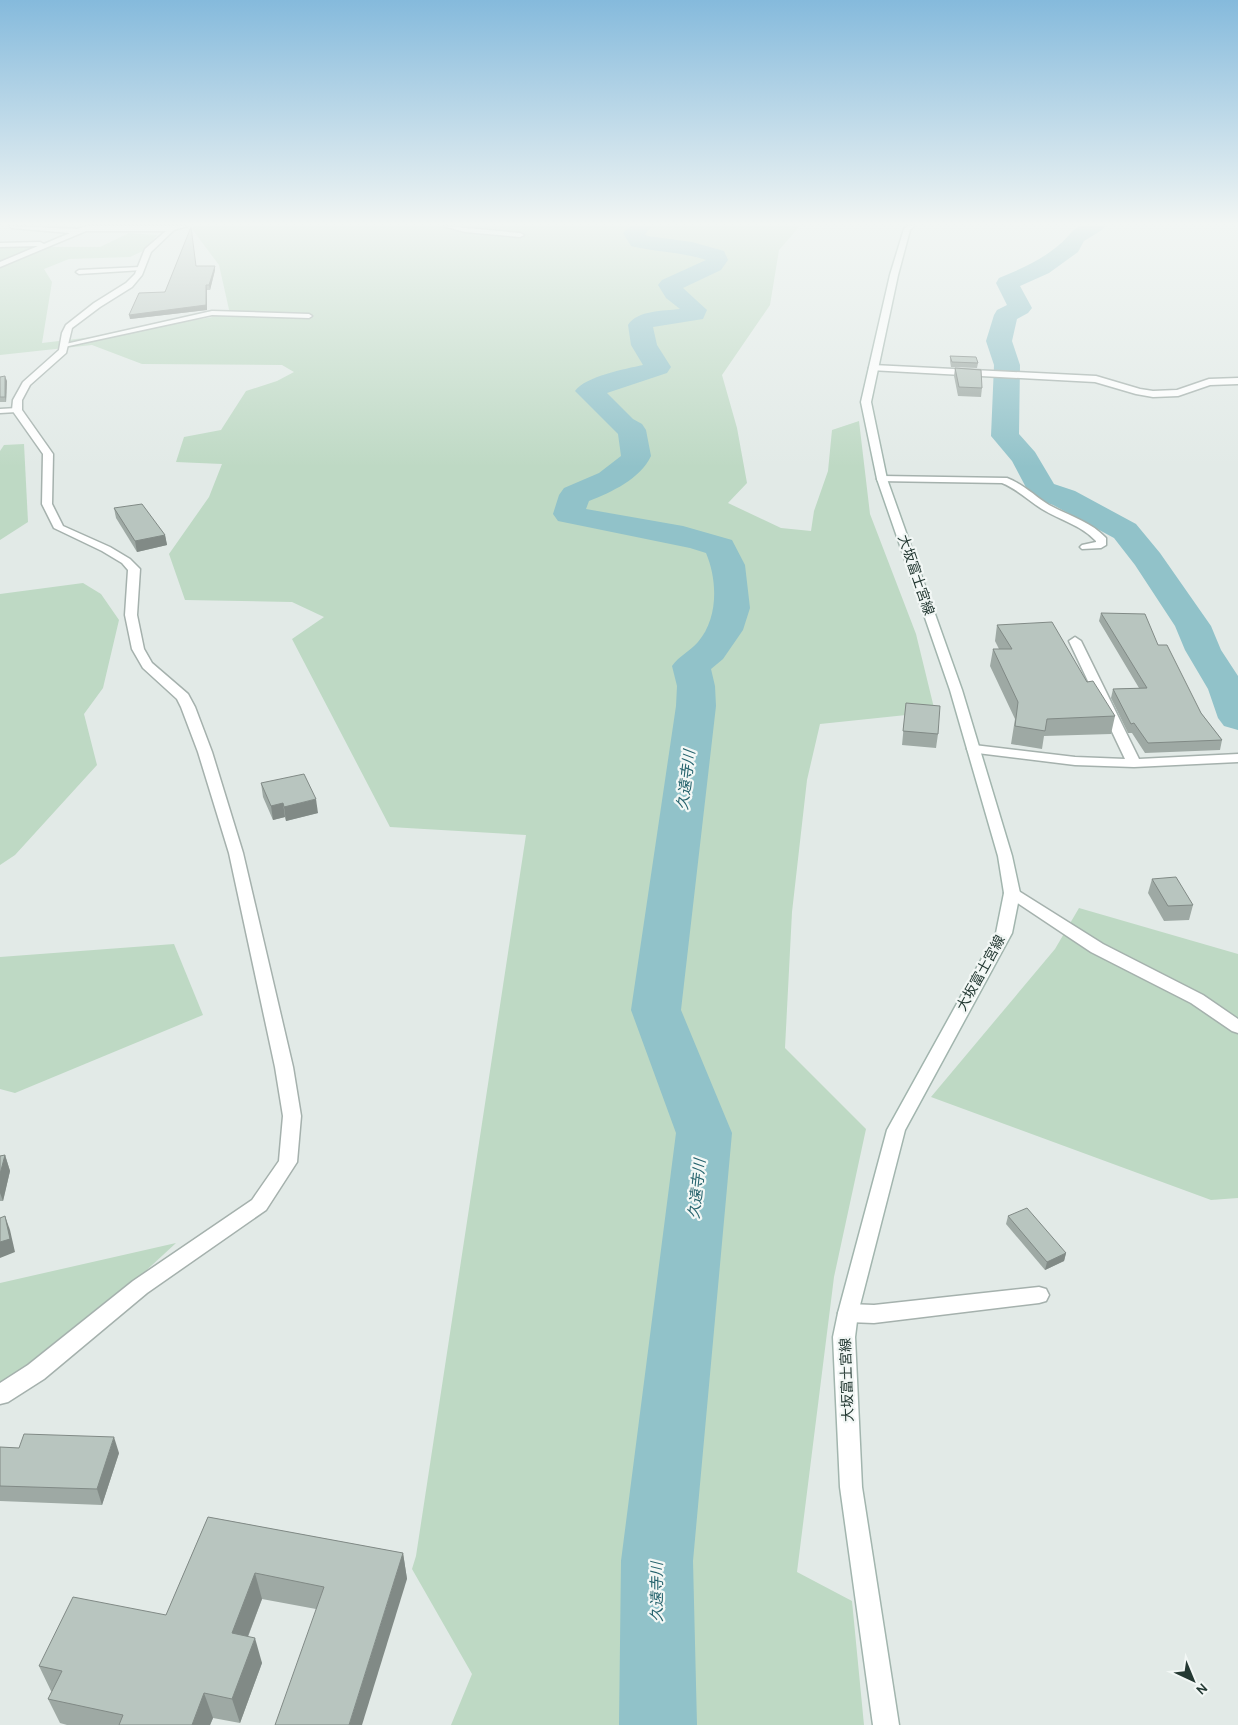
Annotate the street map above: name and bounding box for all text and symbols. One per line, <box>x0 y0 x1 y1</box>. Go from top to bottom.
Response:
street label: 大坂富士宮線 <box>894 533 938 617</box>
water label: 久遠寺川 <box>673 747 699 811</box>
street label: 大坂富士宮線 <box>953 932 1009 1014</box>
water label: 久遠寺川 <box>685 1156 709 1220</box>
street label: 大坂富士宮線 <box>837 1338 857 1422</box>
water label: 久遠寺川 <box>648 1560 666 1622</box>
north arrow <box>1168 1655 1218 1705</box>
text: N <box>1192 1679 1211 1699</box>

